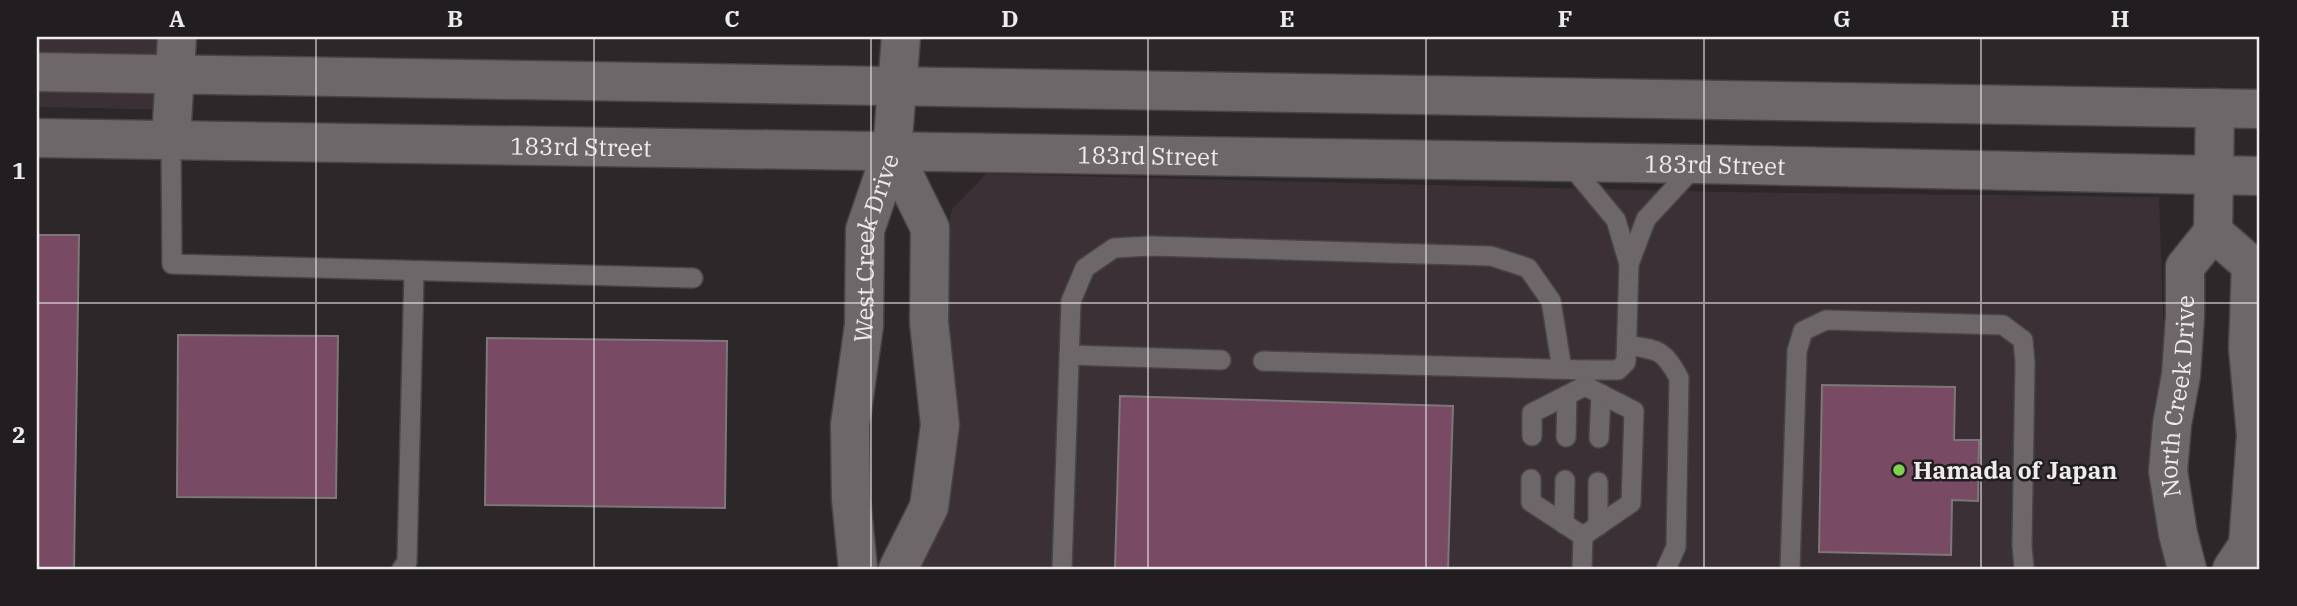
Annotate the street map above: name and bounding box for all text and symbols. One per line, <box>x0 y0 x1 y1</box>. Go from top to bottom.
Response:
text: A <box>169 3 185 33</box>
text: B <box>447 3 463 33</box>
text: C <box>724 3 740 33</box>
text: D <box>1001 3 1019 33</box>
text: E <box>1279 3 1295 33</box>
text: F <box>1558 3 1572 33</box>
text: G <box>1833 3 1851 33</box>
text: H <box>2111 3 2129 33</box>
street label: 183rd Street <box>510 129 652 164</box>
street label: 183rd Street <box>1077 138 1219 173</box>
street label: 183rd Street <box>1644 147 1786 182</box>
street label: West Creek Drive <box>846 149 906 345</box>
text: 1 <box>12 155 26 185</box>
street label: North Creek Drive <box>2151 295 2201 500</box>
text: 2 <box>12 419 26 449</box>
place label: Hamada of Japan <box>1913 454 2117 486</box>
marker: Hamada of Japan <box>1891 462 1907 478</box>

